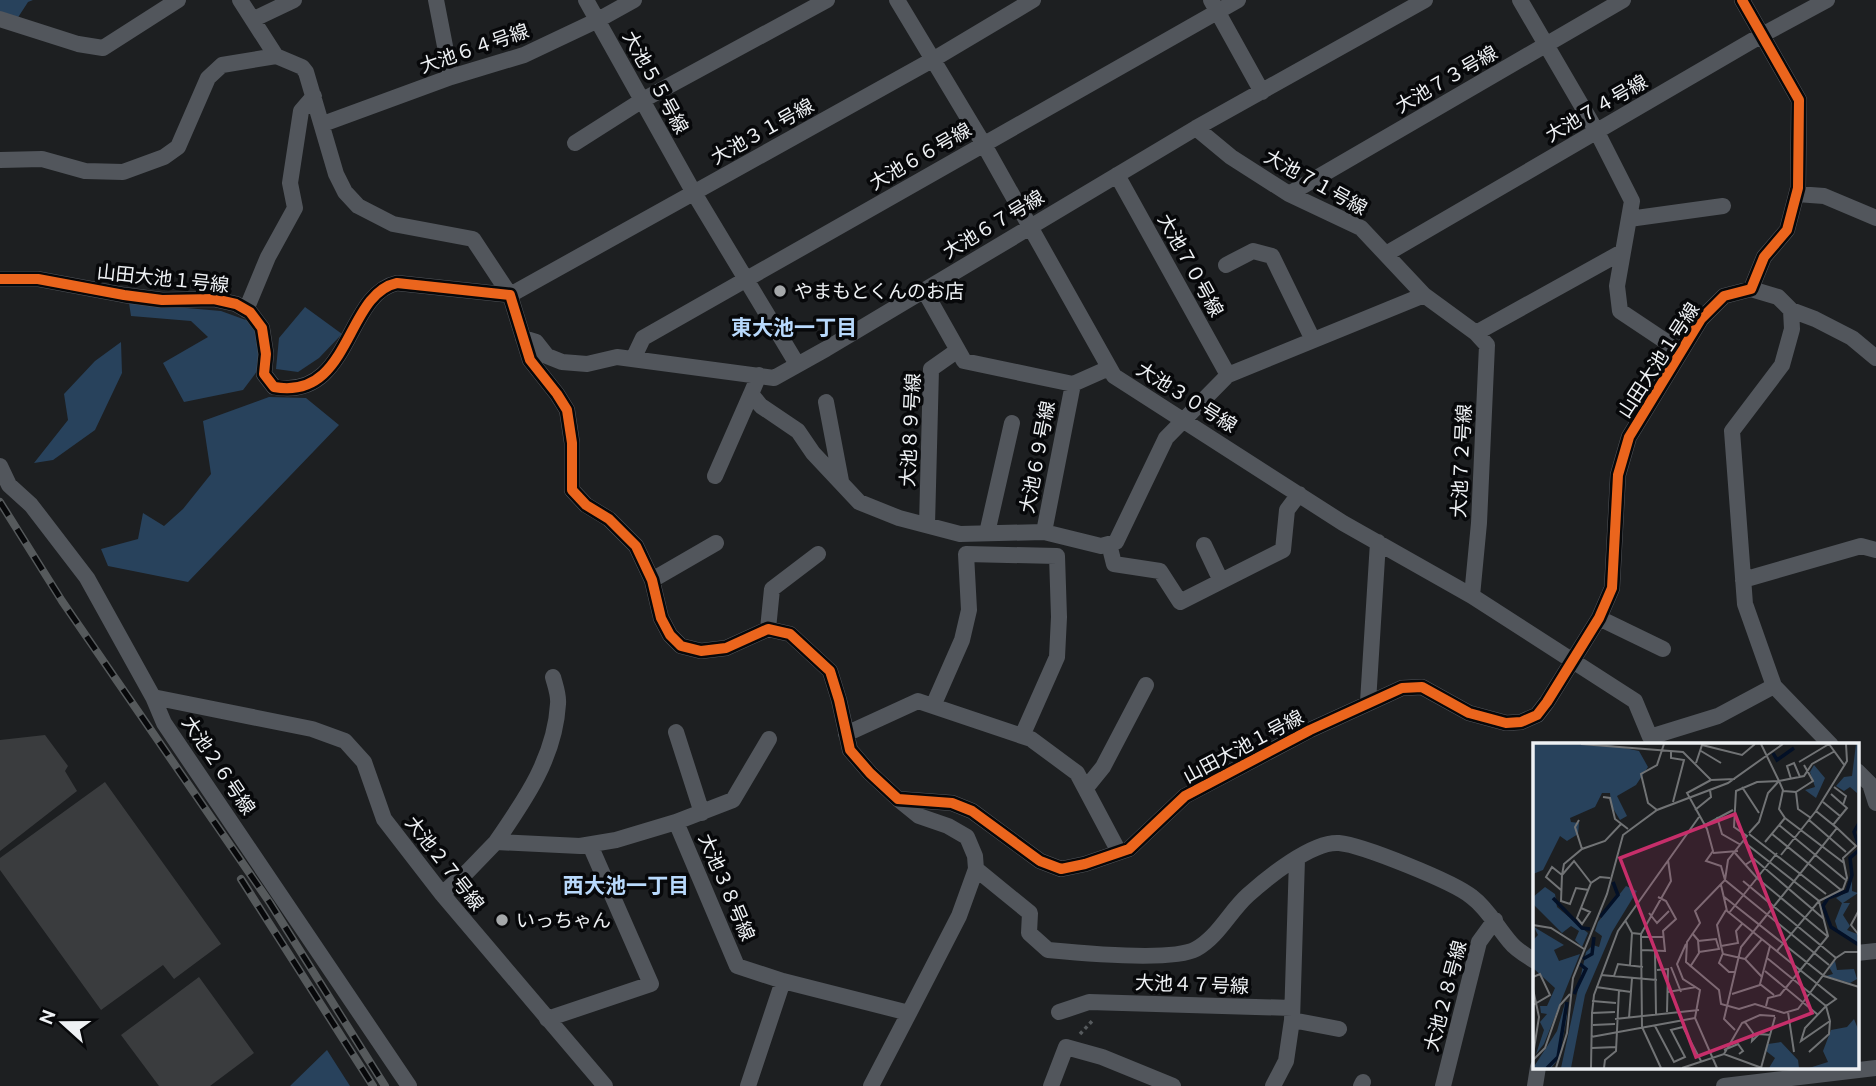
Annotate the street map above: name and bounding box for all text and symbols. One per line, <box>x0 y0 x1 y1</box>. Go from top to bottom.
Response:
street label: 大池６４号線 <box>417 19 531 77</box>
street label: 大池５５号線 <box>619 27 693 137</box>
street label: 大池７３号線 <box>1391 41 1501 117</box>
street label: 大池７４号線 <box>1541 70 1651 146</box>
street label: 大池３１号線 <box>707 94 817 168</box>
street label: 大池６６号線 <box>865 118 975 194</box>
street label: 大池７１号線 <box>1261 145 1371 219</box>
street label: 大池６７号線 <box>938 185 1048 263</box>
street label: 大池７０号線 <box>1154 210 1228 320</box>
street label: 山田大池１号線 <box>96 260 230 296</box>
place label: やまもとくんのお店 <box>794 280 964 302</box>
marker: やまもとくんのお店 <box>772 283 788 299</box>
street label: 山田大池１号線 <box>1613 298 1703 422</box>
district label: 東大池一丁目 <box>731 315 857 339</box>
street label: 大池３０号線 <box>1133 357 1241 437</box>
street label: 大池８９号線 <box>896 372 924 488</box>
street label: 大池６９号線 <box>1015 399 1059 515</box>
street label: 大池７２号線 <box>1447 403 1475 519</box>
street label: 山田大池１号線 <box>1179 705 1307 787</box>
street label: 大池２６号線 <box>178 712 260 818</box>
inset map <box>1533 743 1858 1068</box>
street label: 大池２７号線 <box>401 811 489 915</box>
street label: 大池３８号線 <box>695 830 759 944</box>
district label: 西大池一丁目 <box>563 873 689 897</box>
place label: いっちゃん <box>516 909 611 931</box>
marker: いっちゃん <box>494 912 510 928</box>
street label: 大池２８号線 <box>1420 938 1470 1054</box>
street label: 大池４７号線 <box>1135 971 1249 997</box>
north arrow <box>28 988 98 1058</box>
text: N <box>34 1006 60 1027</box>

